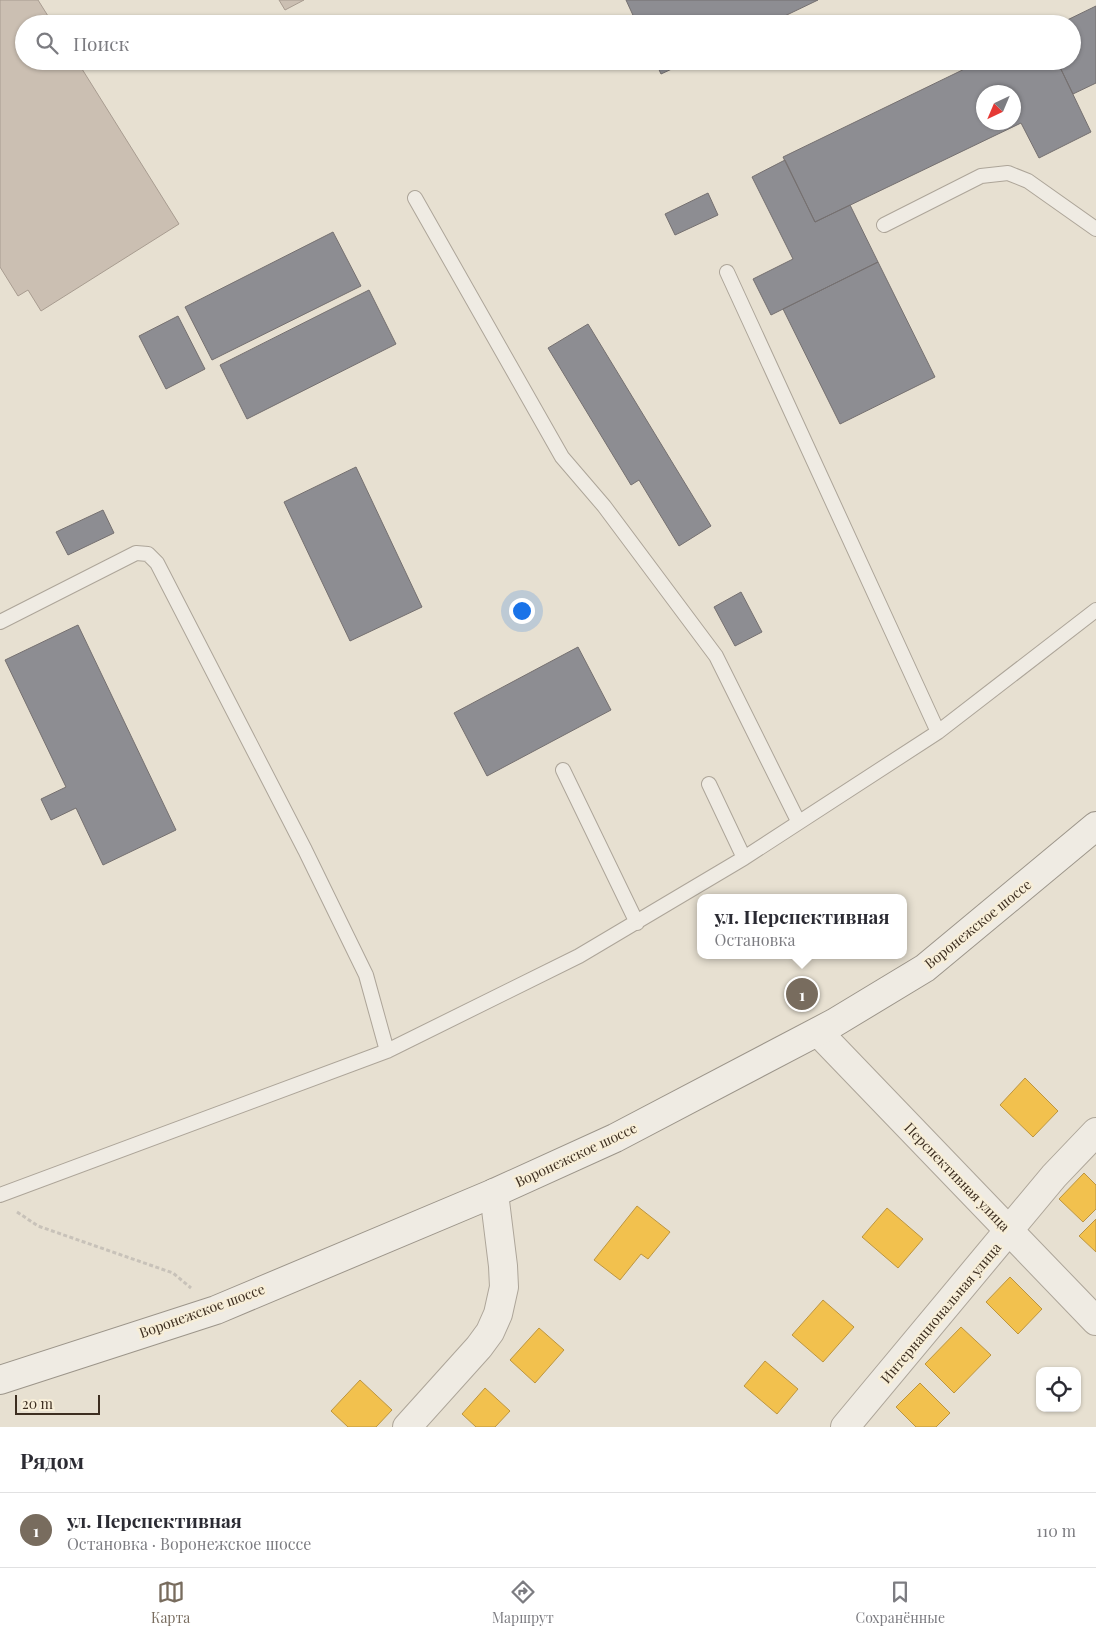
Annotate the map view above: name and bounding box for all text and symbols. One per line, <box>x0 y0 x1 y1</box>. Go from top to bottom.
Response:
search box <box>15 15 1081 70</box>
icon: search <box>33 29 61 57</box>
text: Поиск <box>73 30 129 56</box>
north arrow <box>976 85 1021 130</box>
your location <box>509 598 535 624</box>
street label: Воронежское шоссе <box>920 875 1035 973</box>
popup <box>697 894 907 959</box>
text: ул. Перспективная <box>715 903 889 929</box>
text: Остановка <box>715 929 795 950</box>
pin: 1 <box>786 975 818 1013</box>
street label: Воронежское шоссе <box>512 1118 640 1191</box>
street label: Перспективная улица <box>900 1118 1014 1235</box>
street label: Интернациональная улица <box>876 1238 1005 1387</box>
street label: Воронежское шоссе <box>136 1279 267 1342</box>
map controls <box>1036 1367 1081 1412</box>
button: locate <box>1036 1367 1081 1412</box>
scale bar <box>15 1392 100 1415</box>
text: 20 m <box>22 1394 53 1413</box>
text: Рядом <box>20 1446 84 1474</box>
text: ул. Перспективная <box>67 1507 242 1533</box>
text: 1 <box>33 1520 39 1541</box>
text: 110 m <box>1036 1520 1076 1541</box>
text: Остановка · Воронежское шоссе <box>67 1533 311 1554</box>
tab: Карта <box>151 1578 190 1627</box>
tab: Маршрут <box>492 1578 554 1627</box>
tab: Сохранённые <box>856 1578 945 1627</box>

